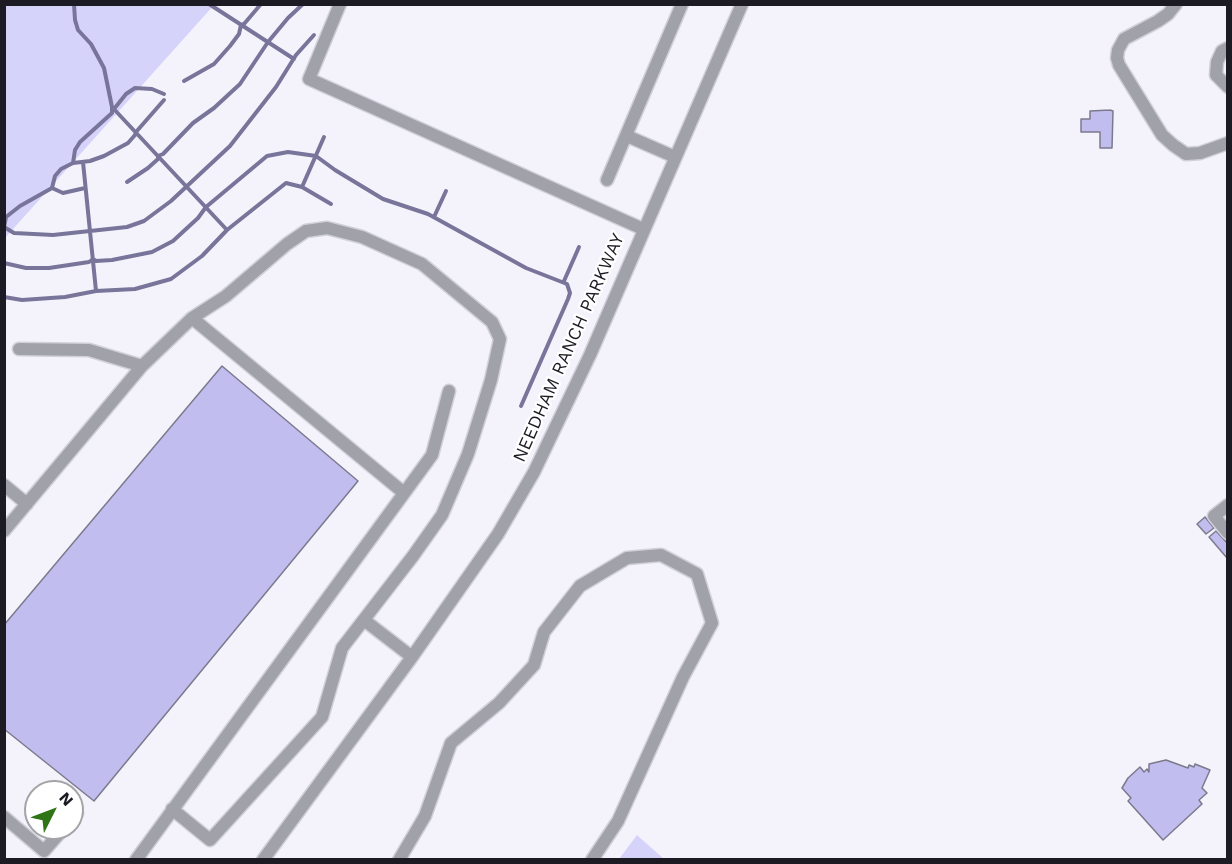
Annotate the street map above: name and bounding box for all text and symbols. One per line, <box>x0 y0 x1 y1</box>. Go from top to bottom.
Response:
street label: NEEDHAM RANCH PARKWAY <box>509 230 629 466</box>
north arrow <box>24 780 84 840</box>
text: N <box>55 788 77 810</box>

